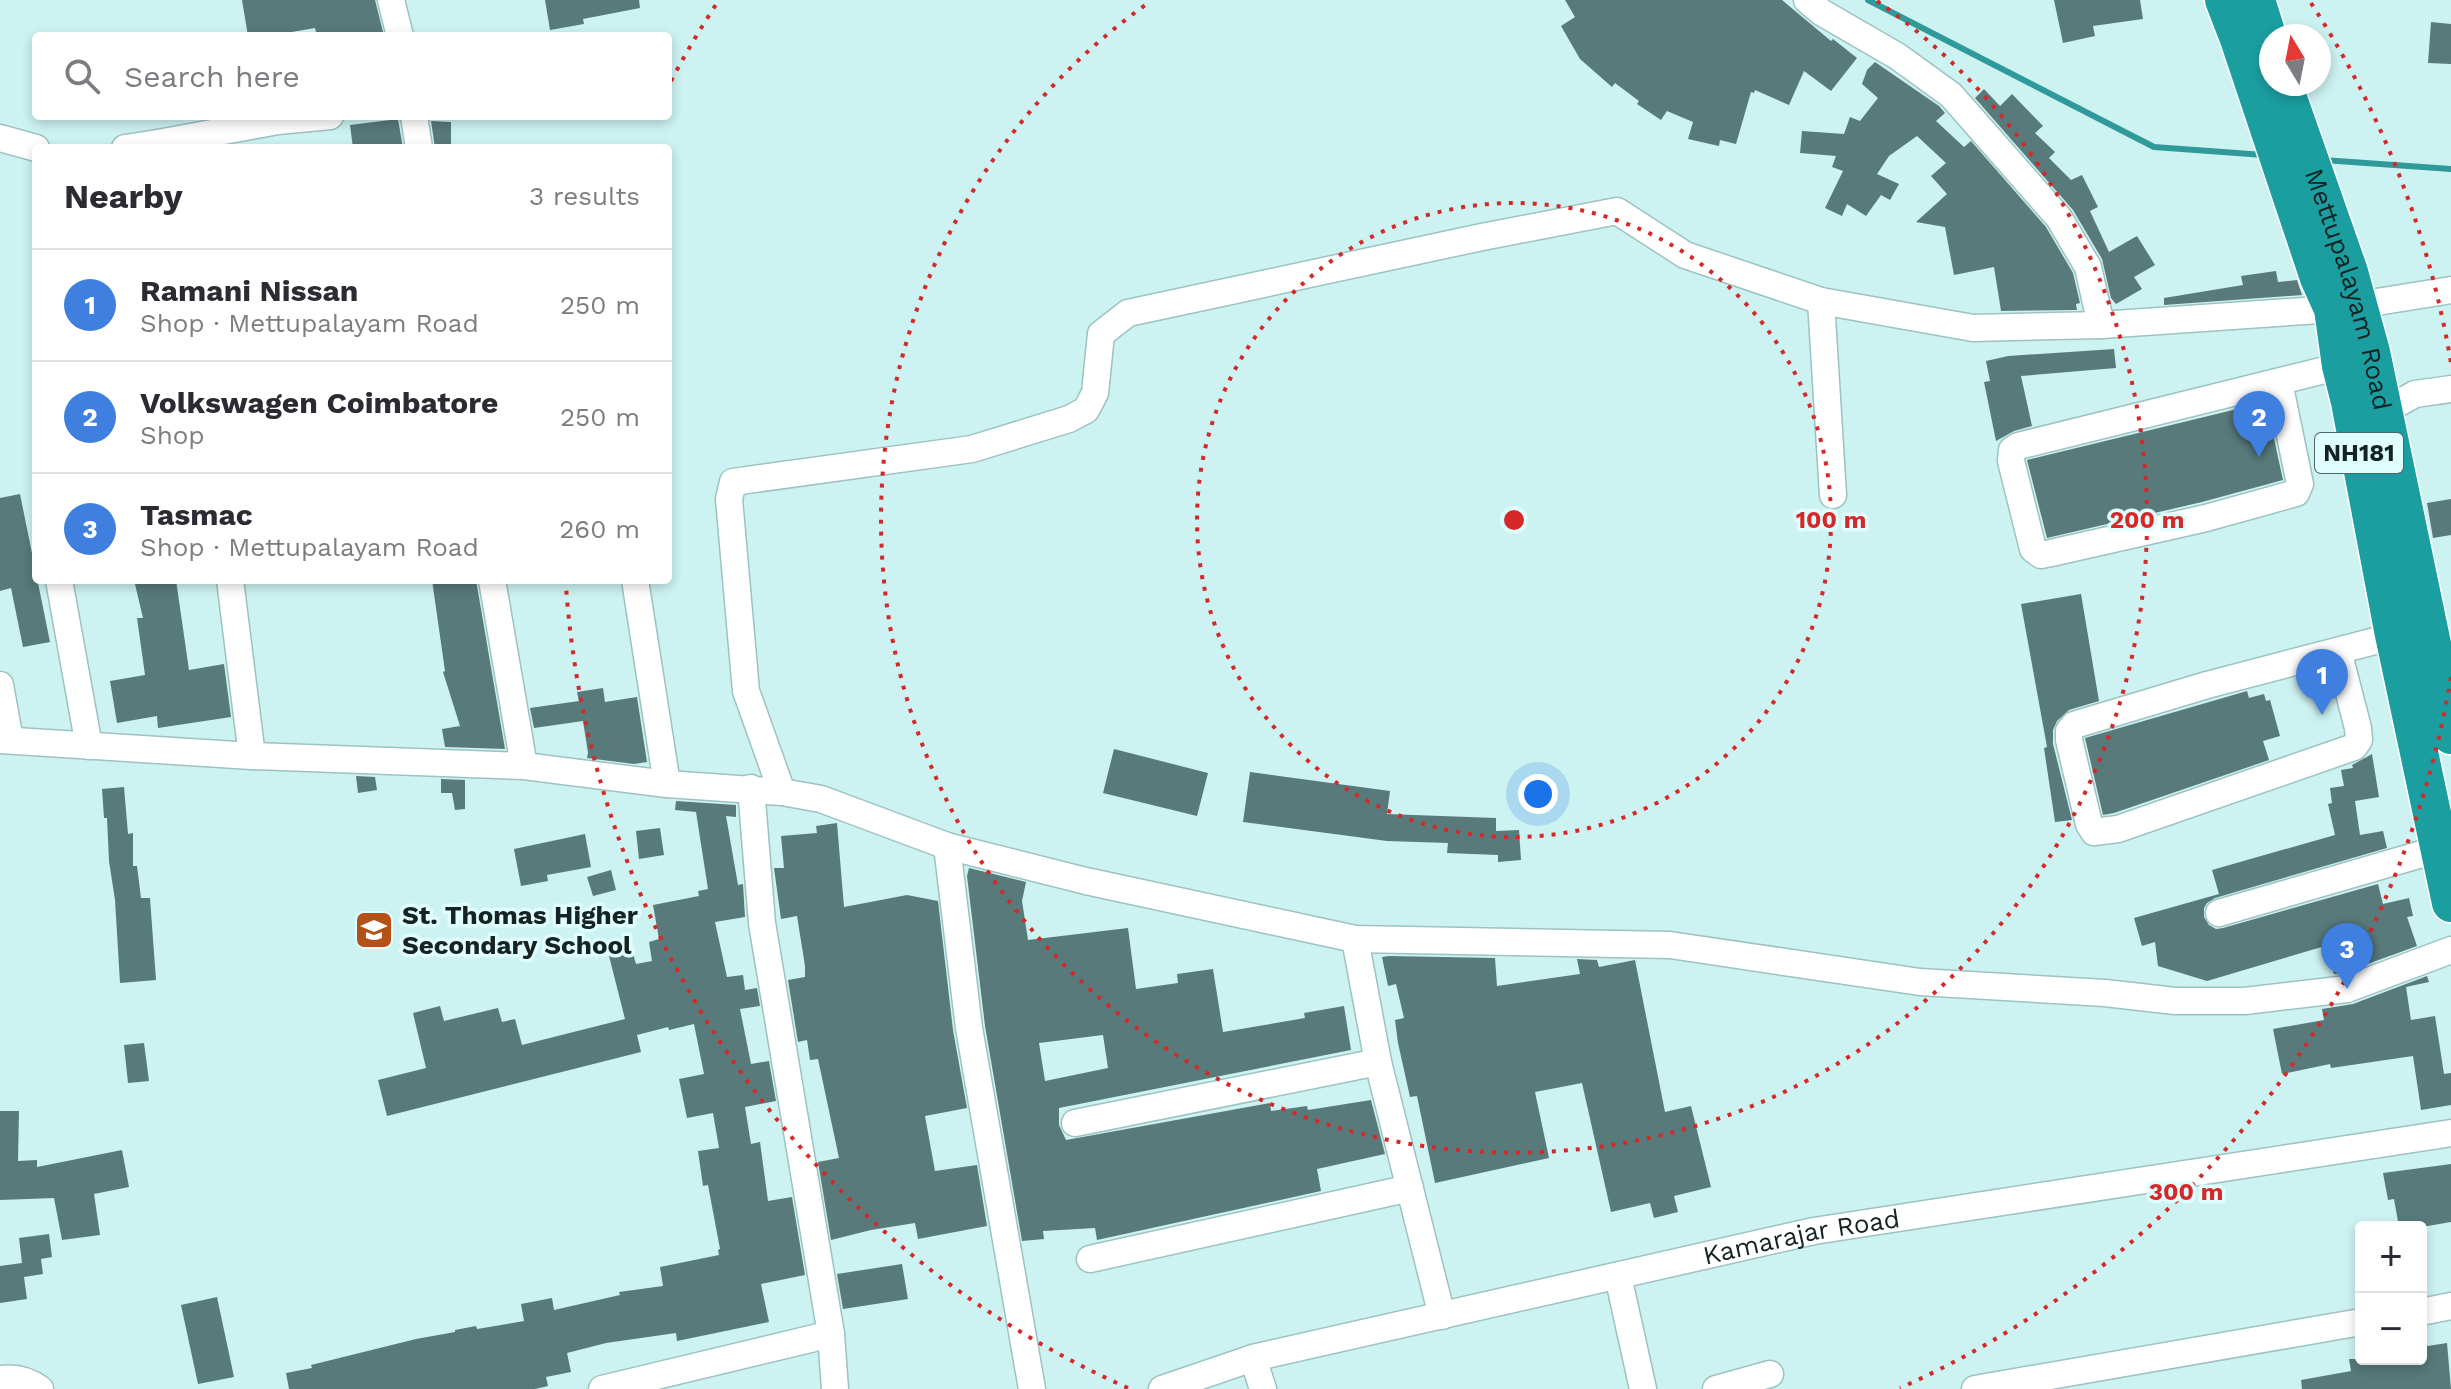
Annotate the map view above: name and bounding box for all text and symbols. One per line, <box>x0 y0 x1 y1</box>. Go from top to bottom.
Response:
north arrow <box>2259 24 2331 96</box>
search box <box>32 32 672 120</box>
icon: search <box>60 54 104 98</box>
text: Search here <box>124 59 300 94</box>
street label: Mettupalayam Road <box>2299 165 2398 413</box>
text: Nearby <box>64 176 183 216</box>
text: 3 results <box>529 181 640 211</box>
text: Ramani Nissan <box>140 273 358 308</box>
text: 1 <box>84 290 96 320</box>
text: 250 m <box>560 290 640 320</box>
text: Shop · Mettupalayam Road <box>140 308 479 338</box>
text: Volkswagen Coimbatore <box>140 385 498 420</box>
pin: 2 <box>2233 391 2285 457</box>
text: 2 <box>82 402 98 432</box>
text: 250 m <box>560 402 640 432</box>
text: Shop <box>140 420 205 450</box>
road number: NH181 <box>2315 433 2403 473</box>
text: Tasmac <box>140 497 253 532</box>
centre of rings <box>1500 506 1528 534</box>
text: 100 m <box>1796 506 1866 534</box>
text: 200 m <box>2110 506 2184 534</box>
text: 3 <box>82 514 98 544</box>
text: 260 m <box>559 514 640 544</box>
text: Shop · Mettupalayam Road <box>140 532 479 562</box>
pin: 1 <box>2296 649 2348 715</box>
your location <box>1518 774 1558 814</box>
place label: St. Thomas Higher Secondary School <box>402 900 639 960</box>
school or university icon: St. Thomas Higher Secondary School <box>353 909 395 951</box>
pin: 3 <box>2321 923 2373 989</box>
text: 300 m <box>2149 1178 2223 1206</box>
street label: Kamarajar Road <box>1700 1203 1902 1271</box>
map controls <box>2355 1221 2427 1365</box>
button: + <box>2355 1221 2427 1293</box>
button: − <box>2355 1293 2427 1365</box>

